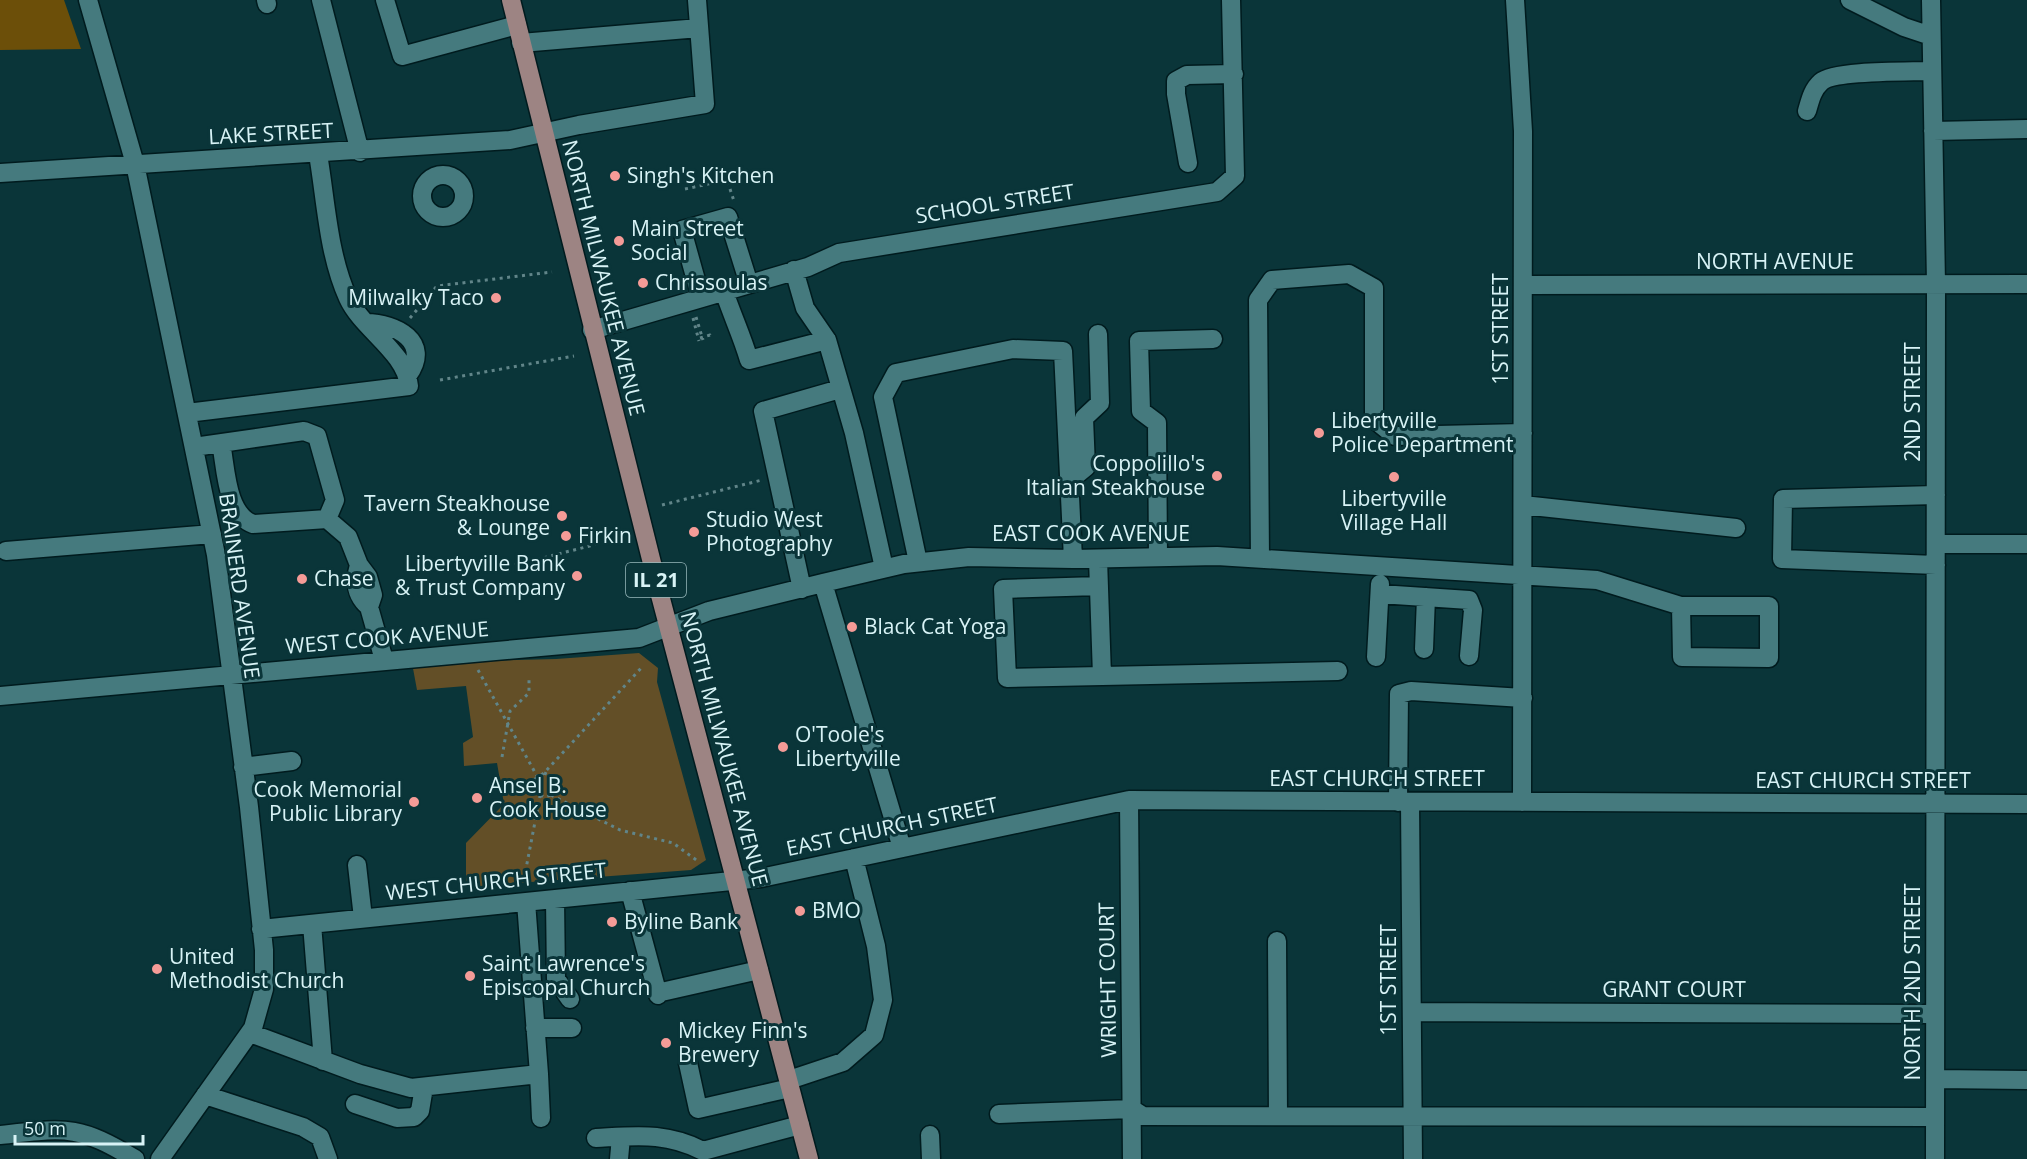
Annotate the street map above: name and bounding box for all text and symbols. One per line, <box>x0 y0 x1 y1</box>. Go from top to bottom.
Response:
street label: LAKE STREET <box>208 116 335 150</box>
street label: NORTH MILWAUKEE AVENUE <box>556 137 652 419</box>
place label: Singh's Kitchen <box>627 161 774 189</box>
marker: Singh's Kitchen <box>608 169 622 183</box>
street label: SCHOOL STREET <box>914 177 1077 229</box>
place label: Main Street Social <box>631 214 744 266</box>
marker: Main Street Social <box>612 234 626 248</box>
street label: NORTH AVENUE <box>1696 247 1854 275</box>
place label: Chrissoulas <box>655 268 768 296</box>
street label: 1ST STREET <box>1486 273 1514 385</box>
marker: Chrissoulas <box>636 276 650 290</box>
place label: Milwalky Taco <box>348 283 484 311</box>
marker: Milwalky Taco <box>489 291 503 305</box>
street label: 2ND STREET <box>1898 342 1926 462</box>
place label: Libertyville Police Department <box>1331 406 1513 458</box>
marker: Libertyville Police Department <box>1312 426 1326 440</box>
place label: Coppolillo's Italian Steakhouse <box>1026 449 1205 501</box>
marker: Coppolillo's Italian Steakhouse <box>1210 469 1224 483</box>
marker: Libertyville Village Hall <box>1387 470 1401 484</box>
place label: Libertyville Village Hall <box>1341 484 1447 536</box>
place label: Tavern Steakhouse & Lounge <box>364 489 550 541</box>
street label: BRAINERD AVENUE <box>213 491 267 680</box>
place label: Studio West Photography <box>706 505 833 557</box>
marker: Tavern Steakhouse & Lounge <box>555 509 569 523</box>
street label: EAST COOK AVENUE <box>992 519 1190 547</box>
place label: Firkin <box>578 521 632 549</box>
marker: Studio West Photography <box>687 525 701 539</box>
marker: Firkin <box>559 529 573 543</box>
place label: Libertyville Bank & Trust Company <box>395 549 565 601</box>
road number: IL 21 <box>626 563 686 597</box>
place label: Chase <box>314 564 374 592</box>
marker: Libertyville Bank & Trust Company <box>570 569 584 583</box>
marker: Chase <box>295 572 309 586</box>
street label: NORTH MILWAUKEE AVENUE <box>675 608 775 889</box>
place label: Black Cat Yoga <box>864 612 1006 640</box>
street label: WEST COOK AVENUE <box>284 614 490 660</box>
marker: Black Cat Yoga <box>845 620 859 634</box>
place label: O'Toole's Libertyville <box>795 720 901 772</box>
marker: O'Toole's Libertyville <box>776 740 790 754</box>
street label: EAST CHURCH STREET <box>1269 764 1485 792</box>
street label: EAST CHURCH STREET <box>1755 766 1971 794</box>
place label: Ansel B. Cook House <box>489 771 607 823</box>
place label: Cook Memorial Public Library <box>253 775 402 827</box>
street label: EAST CHURCH STREET <box>783 790 1001 862</box>
marker: Ansel B. Cook House <box>470 791 484 805</box>
marker: Cook Memorial Public Library <box>407 795 421 809</box>
street label: WEST CHURCH STREET <box>384 855 608 907</box>
street label: NORTH 2ND STREET <box>1898 883 1926 1081</box>
place label: BMO <box>812 896 861 924</box>
street label: WRIGHT COURT <box>1092 902 1122 1058</box>
marker: BMO <box>793 904 807 918</box>
place label: Byline Bank <box>624 907 738 935</box>
marker: Byline Bank <box>605 915 619 929</box>
street label: 1ST STREET <box>1374 924 1402 1036</box>
place label: United Methodist Church <box>169 942 344 994</box>
place label: Saint Lawrence's Episcopal Church <box>482 949 650 1001</box>
marker: United Methodist Church <box>150 962 164 976</box>
marker: Saint Lawrence's Episcopal Church <box>463 969 477 983</box>
street label: GRANT COURT <box>1602 975 1746 1003</box>
place label: Mickey Finn's Brewery <box>678 1016 808 1068</box>
marker: Mickey Finn's Brewery <box>659 1036 673 1050</box>
scale bar <box>15 1108 142 1146</box>
text: 50 m <box>24 1116 66 1140</box>

